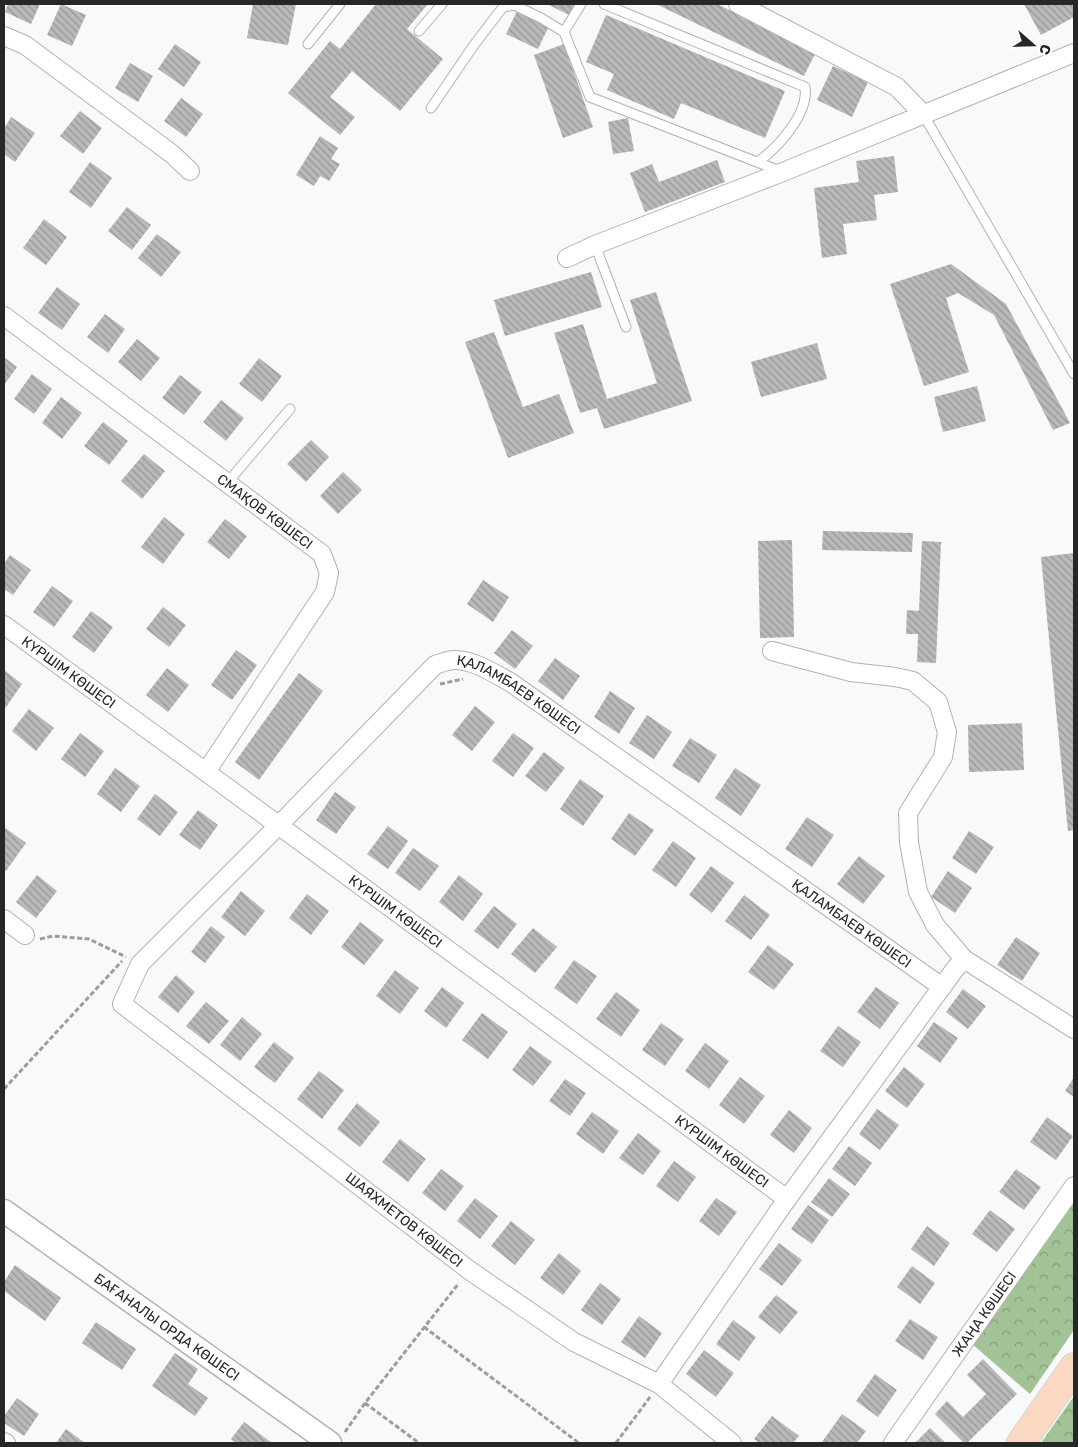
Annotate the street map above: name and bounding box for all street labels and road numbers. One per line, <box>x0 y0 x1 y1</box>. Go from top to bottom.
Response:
street label: СМАҚОВ КӨШЕСІ <box>214 470 316 553</box>
street label: КҮРШІМ КӨШЕСІ <box>18 632 119 712</box>
street label: ҚАЛАМБАЕВ КӨШЕСІ <box>456 651 584 738</box>
street label: КҮРШІМ КӨШЕСІ <box>345 871 446 951</box>
street label: ҚАЛАМБАЕВ КӨШЕСІ <box>789 875 915 971</box>
street label: КҮРШІМ КӨШЕСІ <box>672 1111 772 1191</box>
street label: ШАЯХМЕТОВ КӨШЕСІ <box>342 1169 466 1271</box>
street label: ЖАҢА КӨШЕСІ <box>948 1268 1020 1360</box>
street label: БАҒАНАЛЫ ОРДА КӨШЕСІ <box>91 1270 243 1384</box>

